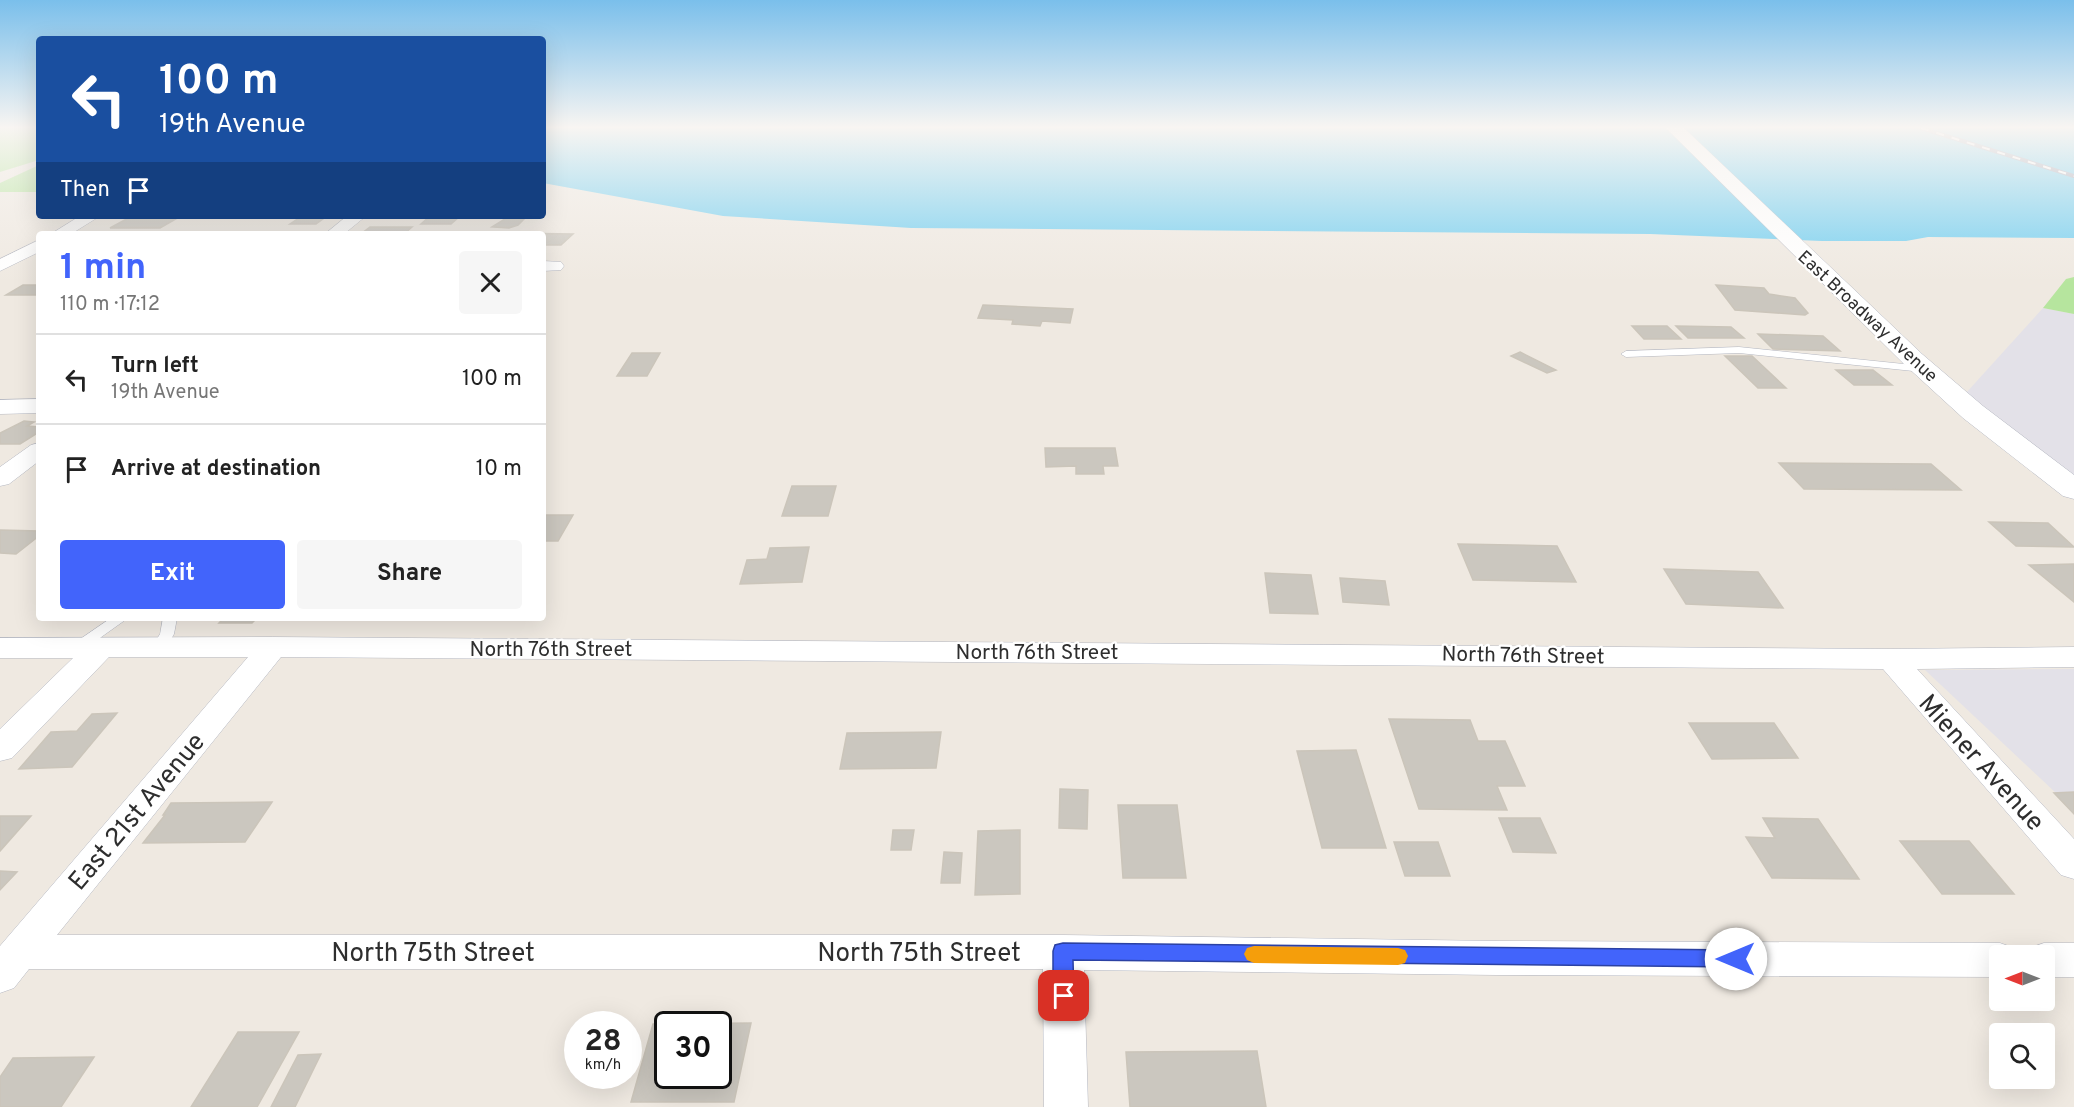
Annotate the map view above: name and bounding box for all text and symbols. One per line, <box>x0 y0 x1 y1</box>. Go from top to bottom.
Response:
text: 100 m <box>159 56 278 109</box>
icon: left <box>60 60 138 138</box>
text: 19th Avenue <box>159 108 306 142</box>
icon: arrive <box>122 174 155 207</box>
text: Then <box>60 177 110 204</box>
text: 1 min <box>60 246 146 292</box>
street label: East Broadway Avenue <box>1792 246 1942 388</box>
button: close <box>459 251 522 314</box>
text: 110 m · 17:12 <box>60 292 160 318</box>
text: Turn left <box>111 353 199 380</box>
icon: left <box>60 363 93 396</box>
text: 100 m <box>462 366 522 393</box>
text: 19th Avenue <box>111 380 220 406</box>
icon: arrive <box>60 453 93 486</box>
text: Arrive at destination <box>111 456 321 483</box>
text: 10 m <box>476 456 522 483</box>
button: Exit <box>60 540 285 609</box>
button: Share <box>297 540 522 609</box>
street label: North 76th Street <box>470 637 632 664</box>
street label: North 76th Street <box>956 640 1118 667</box>
street label: North 76th Street <box>1441 642 1605 671</box>
street label: Miener Avenue <box>1910 688 2050 839</box>
street label: East 21st Avenue <box>62 727 213 898</box>
position arrow <box>1704 927 1768 991</box>
street label: North 75th Street <box>331 938 535 971</box>
street label: North 75th Street <box>817 938 1021 971</box>
north arrow <box>1989 945 2055 1011</box>
map controls <box>1989 945 2055 1089</box>
pin <box>1038 970 1089 1021</box>
icon: arrive <box>1047 979 1080 1012</box>
speed limit sign: 30 <box>654 1011 732 1089</box>
button: search <box>1989 1023 2055 1089</box>
text: 28 <box>584 1024 622 1061</box>
text: km/h <box>585 1056 621 1075</box>

